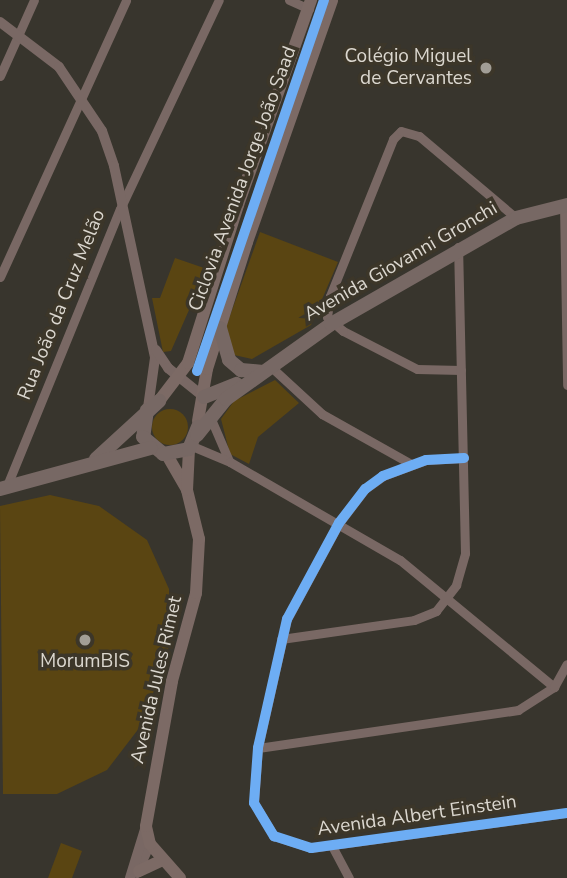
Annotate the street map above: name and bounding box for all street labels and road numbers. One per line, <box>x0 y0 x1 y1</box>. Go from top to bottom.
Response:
street label: Ciclovia Avenida Jorge João Saad <box>184 44 302 314</box>
street label: Avenida Giovanni Gronchi <box>300 197 502 327</box>
street label: Rua João da Cruz Melão <box>13 207 111 403</box>
street label: Avenida Jules Rimet <box>127 594 187 766</box>
street label: Avenida Albert Einstein <box>316 791 518 841</box>

